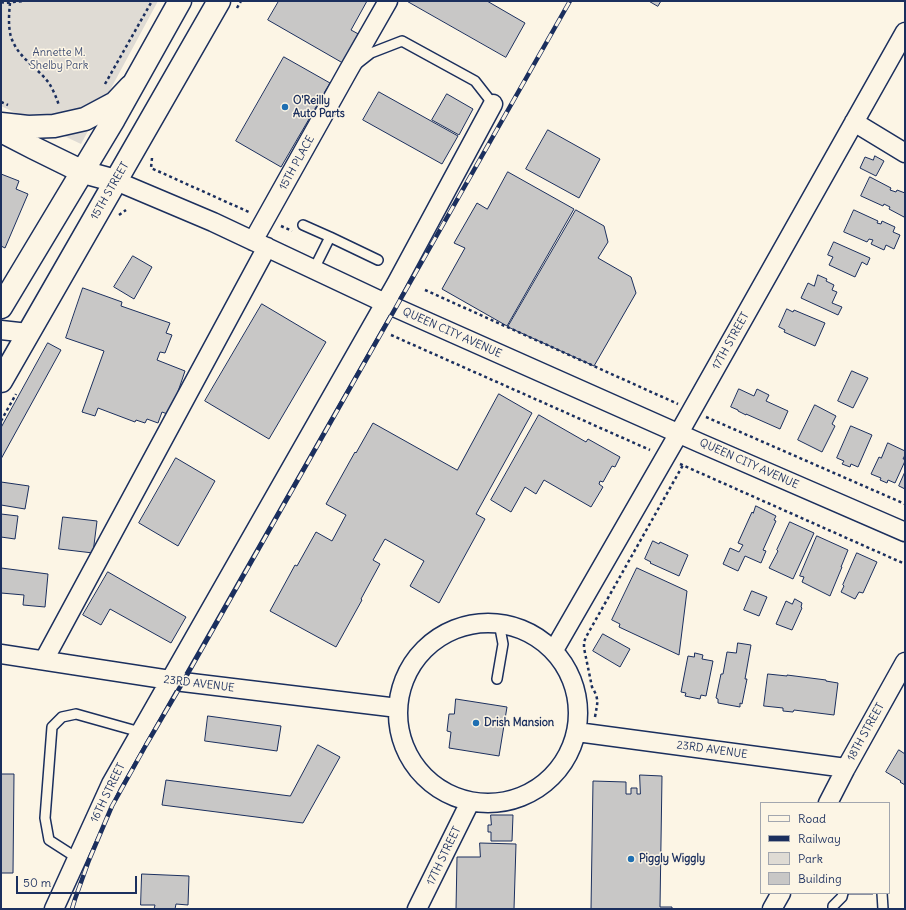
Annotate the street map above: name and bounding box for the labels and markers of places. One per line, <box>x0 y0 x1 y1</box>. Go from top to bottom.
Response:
place label: O'Reilly Auto Parts <box>293 94 345 120</box>
marker: O'Reilly Auto Parts <box>280 102 290 112</box>
place label: Drish Mansion <box>484 716 554 730</box>
marker: Drish Mansion <box>471 718 481 728</box>
place label: Piggly Wiggly <box>639 852 705 866</box>
marker: Piggly Wiggly <box>626 854 636 864</box>

